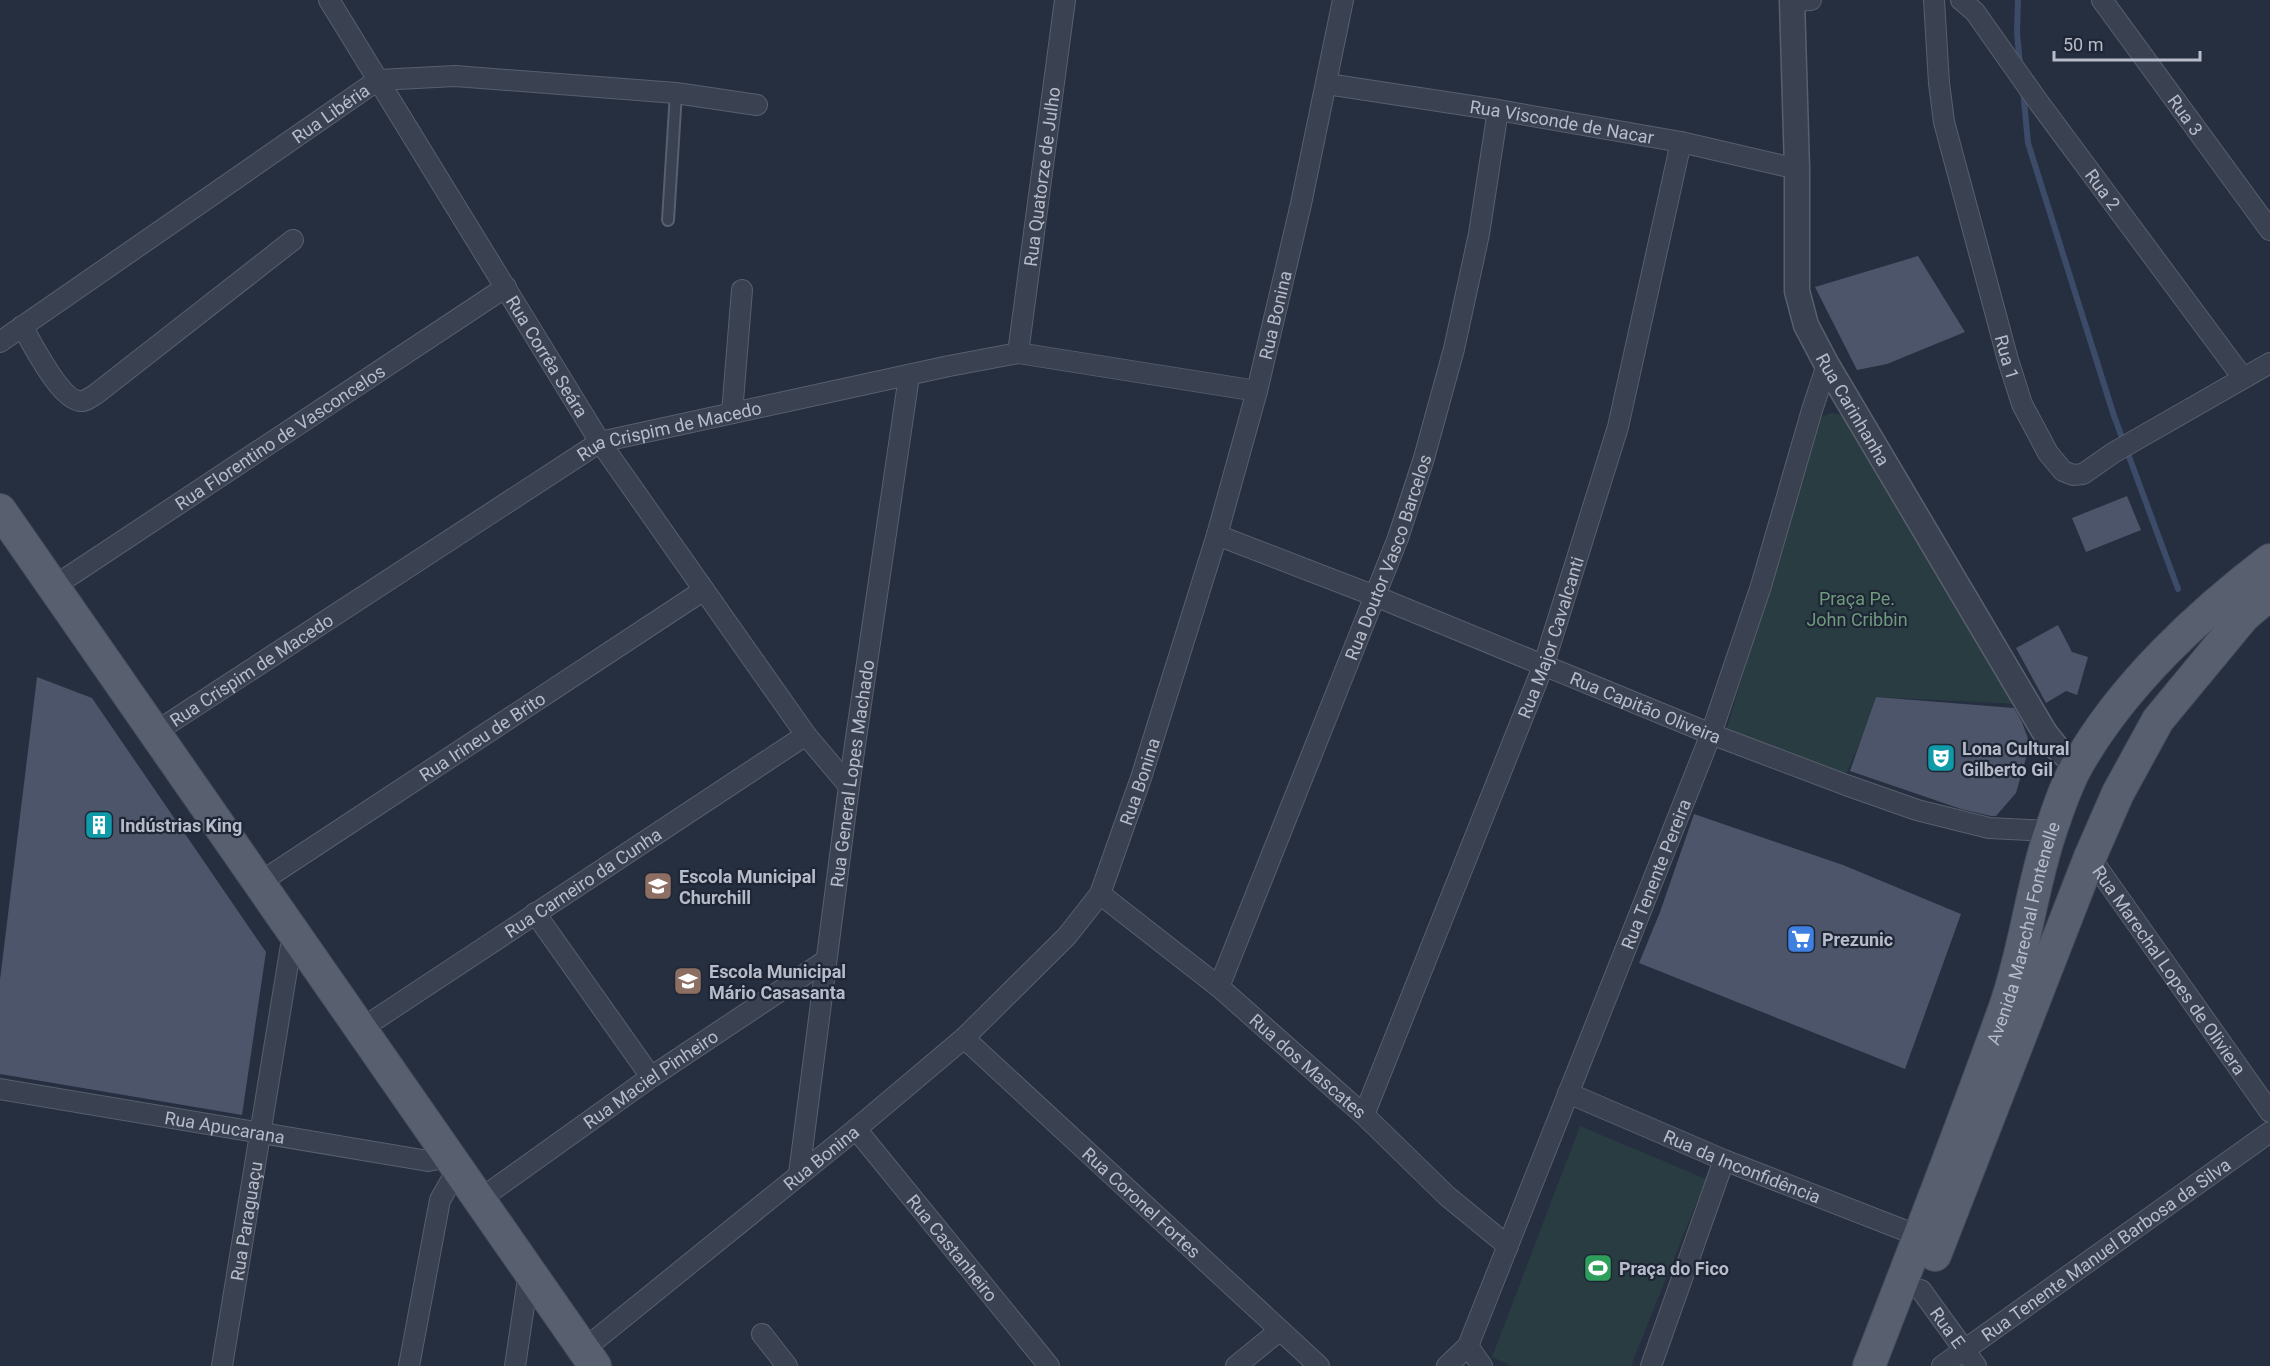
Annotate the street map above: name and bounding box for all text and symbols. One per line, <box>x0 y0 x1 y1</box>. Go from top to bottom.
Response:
scale bar <box>2054 24 2200 62</box>
text: 50 m <box>2063 34 2103 55</box>
street label: Rua Libéria <box>288 79 373 147</box>
street label: Rua Quatorze de Julho <box>1019 85 1064 268</box>
street label: Rua 3 <box>2164 90 2208 139</box>
street label: Rua Visconde de Nacar <box>1469 95 1656 148</box>
street label: Rua 2 <box>2081 165 2125 214</box>
street label: Rua Bonina <box>1254 268 1296 362</box>
street label: Rua Corrêa Seára <box>502 292 593 421</box>
street label: Rua 1 <box>1991 333 2024 382</box>
street label: Rua Carinhanha <box>1812 350 1895 469</box>
street label: Rua Florentino de Vasconcelos <box>171 360 389 514</box>
street label: Rua Crispim de Macedo <box>573 397 763 465</box>
street label: Rua Doutor Vasco Barcelos <box>1340 451 1435 663</box>
street label: Rua Major Cavalcanti <box>1513 554 1587 721</box>
park label: Praça Pe. John Cribbin <box>1806 588 1908 630</box>
street label: Rua Crispim de Macedo <box>166 609 337 730</box>
street label: Rua General Lopes Machado <box>826 658 878 888</box>
street label: Rua Capitão Oliveira <box>1567 667 1724 747</box>
street label: Rua Irineu de Brito <box>415 687 549 785</box>
street label: Rua Bonina <box>1115 735 1163 828</box>
place label: Lona Cultural Gilberto Gil <box>1962 738 2070 780</box>
theatre icon: Lona Cultural Gilberto Gil <box>1925 742 1957 774</box>
street label: Rua Tenente Pereira <box>1616 796 1695 952</box>
building icon: Indústrias King <box>83 809 115 841</box>
place label: Indústrias King <box>120 815 242 836</box>
street label: Avenida Marechal Fontenelle <box>1982 819 2064 1047</box>
street label: Rua Carneiro da Cunha <box>501 823 665 942</box>
street label: Rua Marechal Lopes de Oliviera <box>2089 861 2251 1078</box>
place label: Escola Municipal Churchill <box>679 866 816 908</box>
school or university icon: Escola Municipal Churchill <box>642 870 674 902</box>
supermarket icon: Prezunic <box>1785 923 1817 955</box>
place label: Prezunic <box>1822 929 1893 950</box>
place label: Escola Municipal Mário Casasanta <box>709 961 846 1003</box>
school or university icon: Escola Municipal Mário Casasanta <box>672 965 704 997</box>
street label: Rua dos Mascates <box>1246 1009 1371 1123</box>
street label: Rua Maciel Pinheiro <box>579 1025 722 1133</box>
street label: Rua Apucarana <box>163 1106 287 1147</box>
street label: Rua Bonina <box>779 1121 863 1194</box>
street label: Rua da Inconfidência <box>1661 1125 1824 1207</box>
street label: Rua Coronel Fortes <box>1078 1143 1205 1262</box>
street label: Rua Tenente Manuel Barbosa da Silva <box>1977 1153 2234 1345</box>
street label: Rua Paraguaçu <box>226 1159 266 1282</box>
street label: Rua Castanheiro <box>903 1190 1002 1305</box>
sports icon: Praça do Fico <box>1582 1252 1614 1284</box>
place label: Praça do Fico <box>1619 1258 1729 1279</box>
street label: Rua E <box>1926 1303 1970 1352</box>

